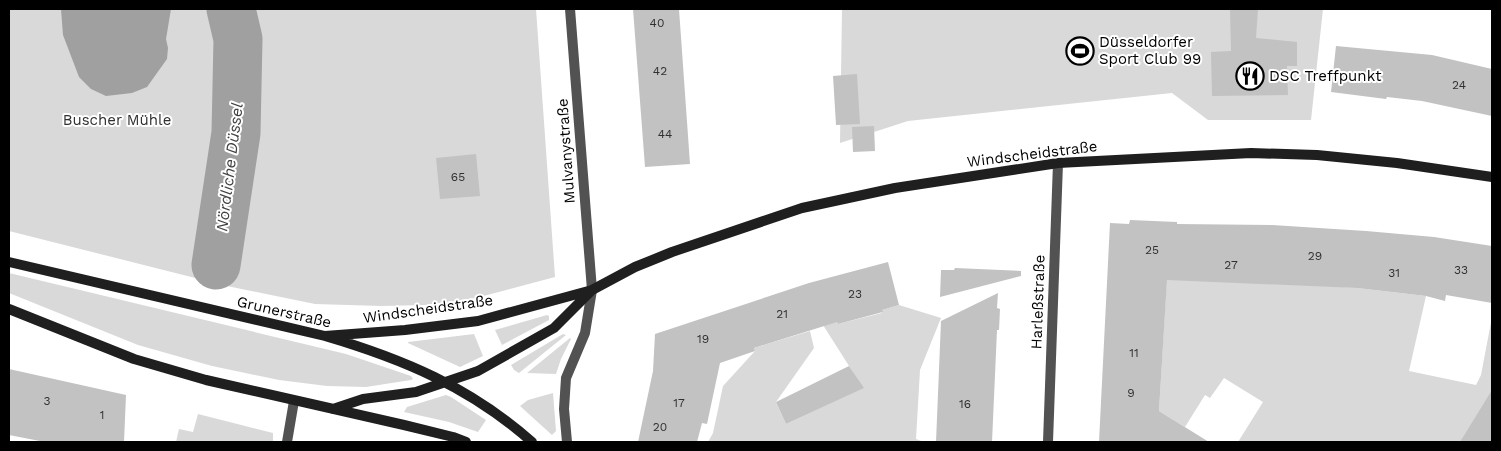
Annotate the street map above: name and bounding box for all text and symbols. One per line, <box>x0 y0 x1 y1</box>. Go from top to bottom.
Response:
house number: 40 <box>650 16 664 30</box>
place label: Düsseldorfer Sport Club 99 <box>1099 33 1201 68</box>
sports icon: Düsseldorfer Sport Club 99 <box>1065 36 1095 66</box>
restaurant icon: DSC Treffpunkt <box>1235 61 1265 91</box>
house number: 42 <box>653 64 667 78</box>
place label: DSC Treffpunkt <box>1269 67 1382 85</box>
house number: 24 <box>1452 78 1466 92</box>
street label: Mulvanystraße <box>553 98 579 204</box>
water label: Nördliche Düssel <box>212 102 247 232</box>
park label: Buscher Mühle <box>63 111 171 129</box>
house number: 44 <box>658 127 672 141</box>
street label: Windscheidstraße <box>966 137 1098 171</box>
house number: 65 <box>451 170 465 184</box>
house number: 25 <box>1145 243 1159 257</box>
house number: 29 <box>1308 249 1322 263</box>
street label: Harleßstraße <box>1027 254 1049 350</box>
house number: 27 <box>1224 258 1238 272</box>
house number: 33 <box>1454 263 1468 277</box>
house number: 31 <box>1388 266 1400 280</box>
house number: 23 <box>848 287 862 301</box>
street label: Windscheidstraße <box>362 291 494 327</box>
street label: Grunerstraße <box>235 292 333 332</box>
house number: 21 <box>776 307 788 321</box>
house number: 19 <box>697 332 709 346</box>
house number: 11 <box>1129 346 1139 360</box>
house number: 9 <box>1127 386 1135 400</box>
house number: 3 <box>44 394 51 408</box>
house number: 17 <box>673 396 685 410</box>
house number: 16 <box>959 397 971 411</box>
house number: 1 <box>100 408 104 422</box>
house number: 20 <box>653 420 667 434</box>

